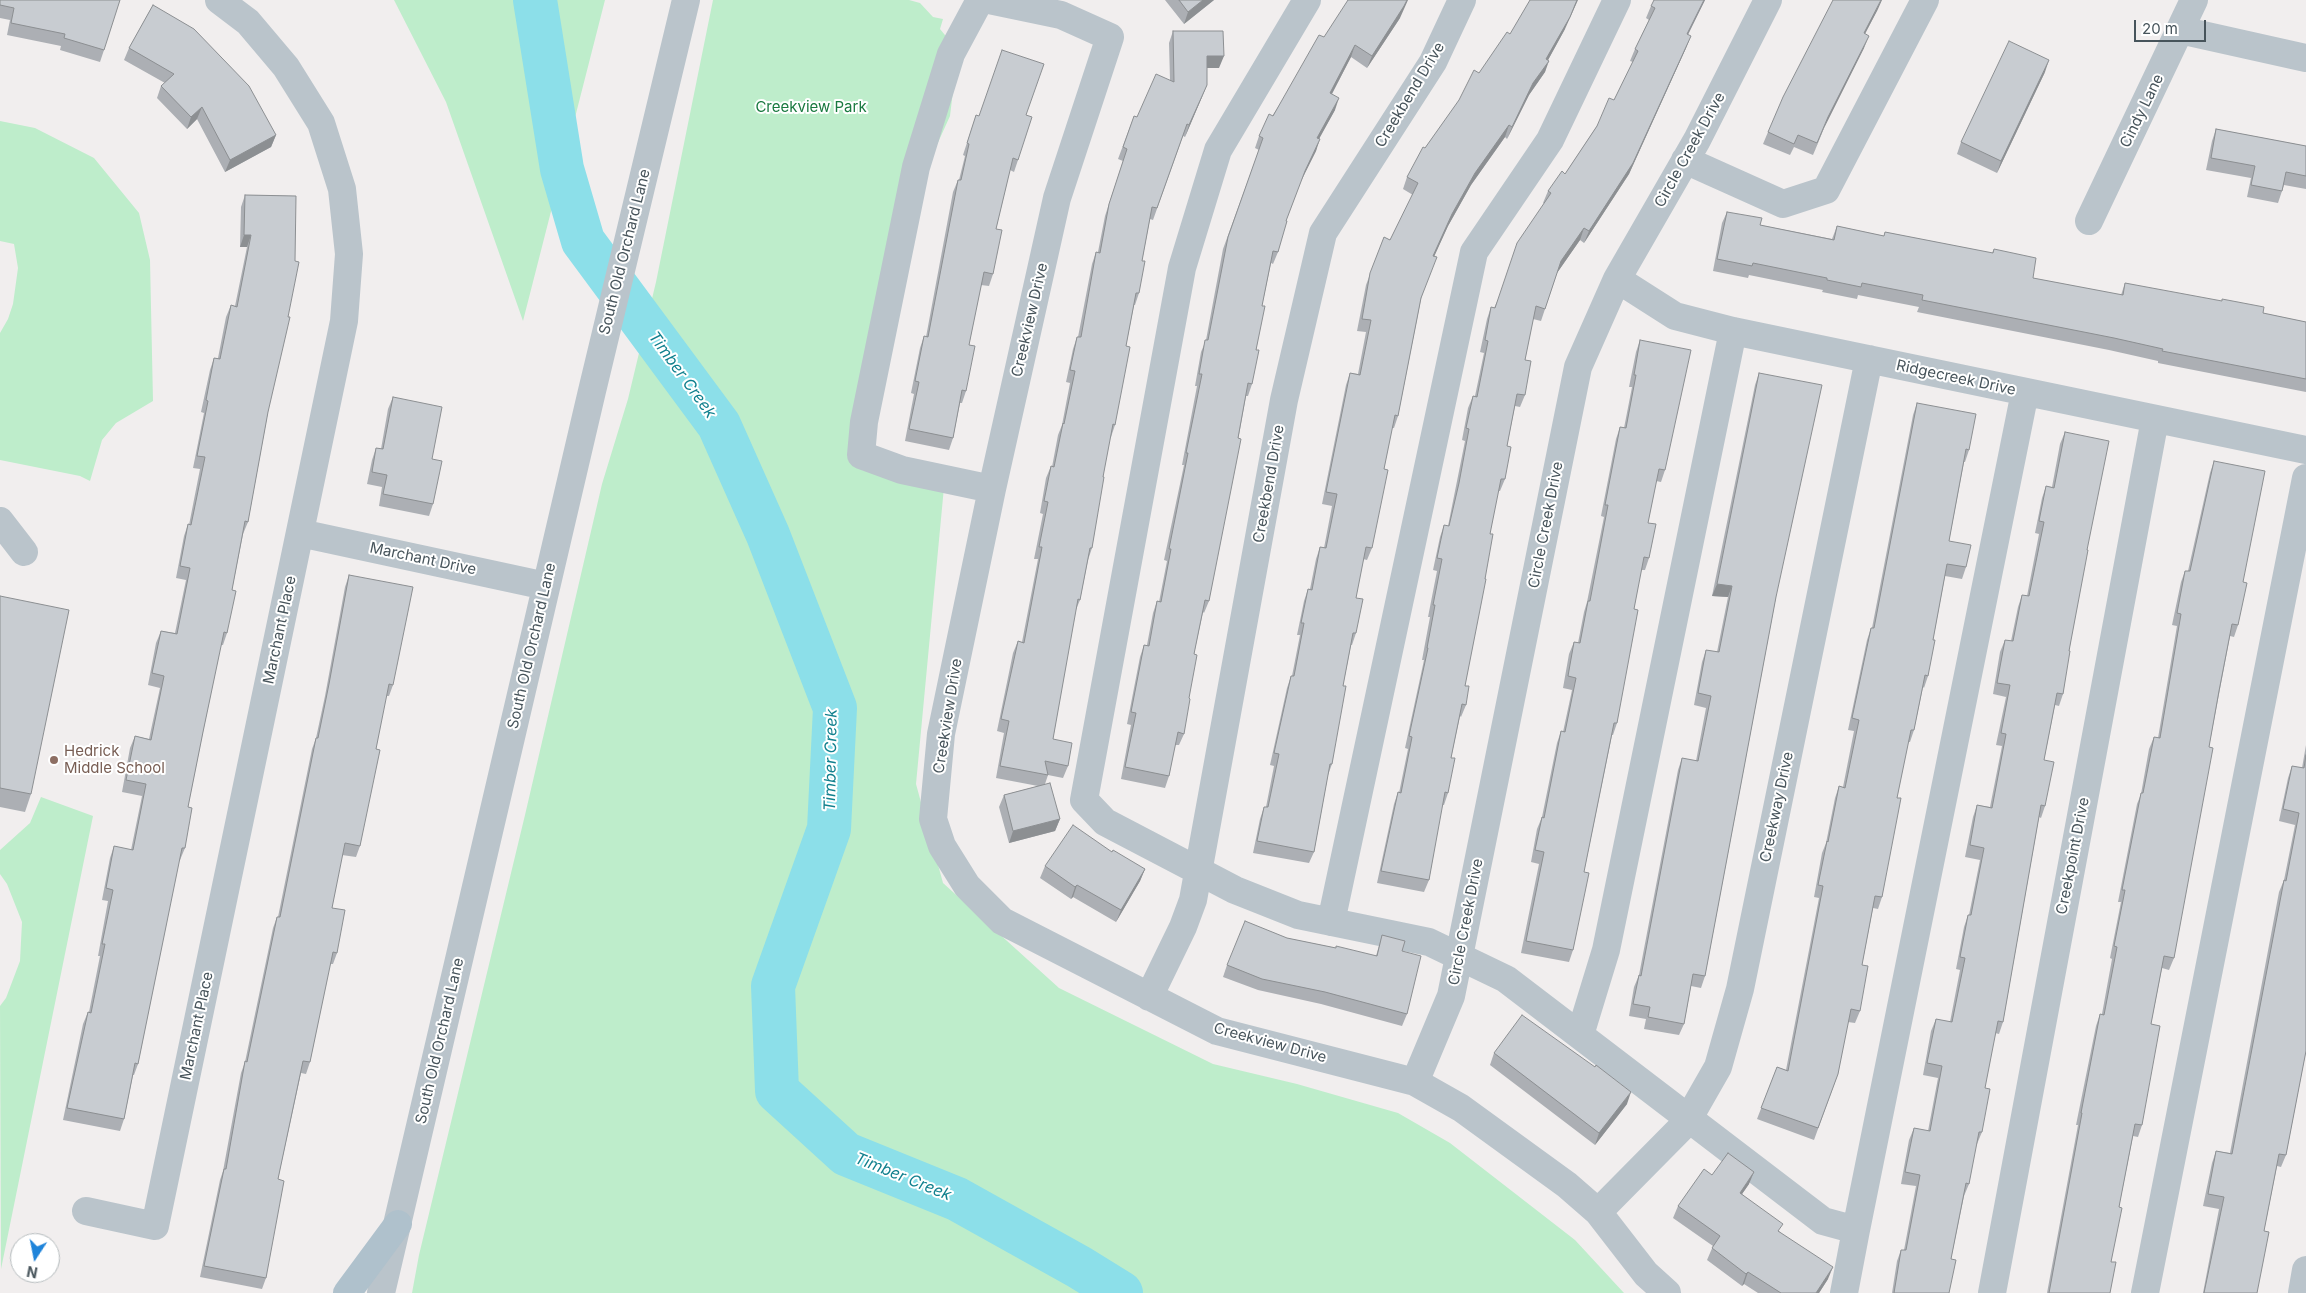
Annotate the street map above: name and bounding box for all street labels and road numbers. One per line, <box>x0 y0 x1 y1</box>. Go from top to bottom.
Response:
street label: Creekbend Drive <box>1372 39 1448 151</box>
street label: Cindy Lane <box>2116 71 2168 151</box>
street label: Circle Creek Drive <box>1651 89 1729 211</box>
street label: South Old Orchard Lane <box>596 167 654 337</box>
street label: Creekview Drive <box>1008 261 1052 379</box>
street label: Ridgecreek Drive <box>1895 357 2017 399</box>
street label: Creekbend Drive <box>1250 424 1288 544</box>
street label: Circle Creek Drive <box>1525 460 1567 590</box>
street label: Marchant Drive <box>368 539 478 579</box>
street label: South Old Orchard Lane <box>504 561 560 731</box>
street label: Marchant Place <box>260 574 300 686</box>
street label: Creekview Drive <box>930 657 966 775</box>
street label: Creekway Drive <box>1757 750 1797 864</box>
street label: Creekpoint Drive <box>2053 796 2093 916</box>
street label: Circle Creek Drive <box>1445 857 1487 987</box>
street label: South Old Orchard Lane <box>412 956 468 1126</box>
street label: Marchant Place <box>177 970 217 1082</box>
street label: Creekview Drive <box>1211 1019 1329 1067</box>

